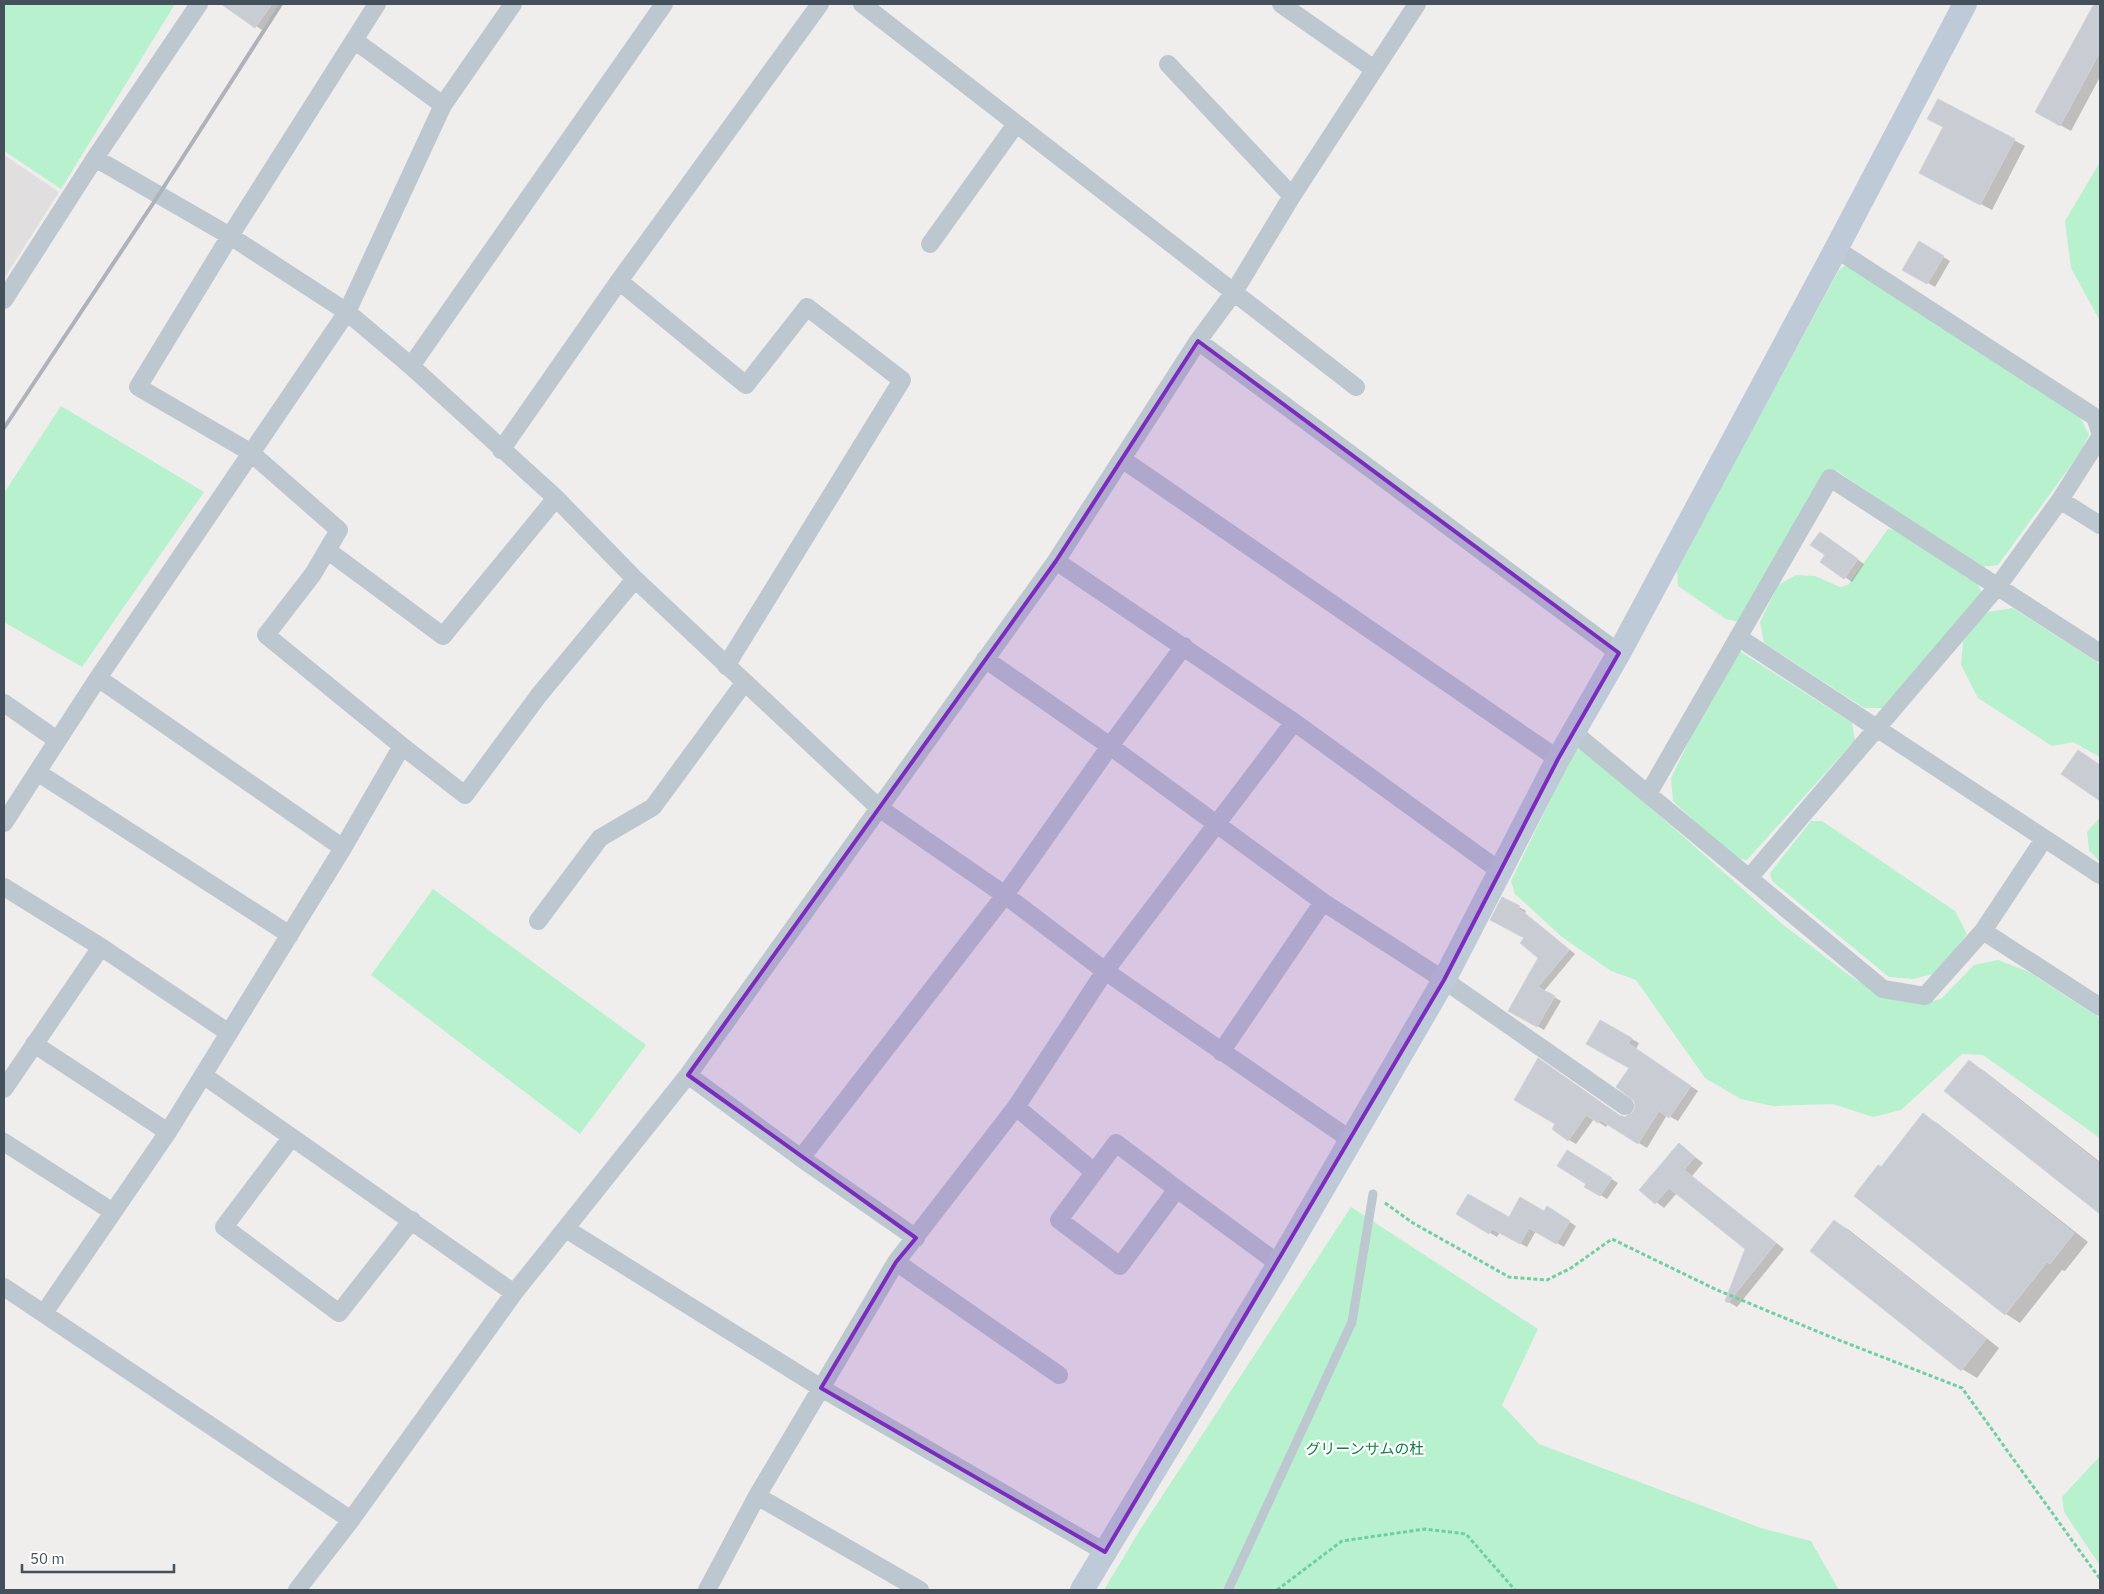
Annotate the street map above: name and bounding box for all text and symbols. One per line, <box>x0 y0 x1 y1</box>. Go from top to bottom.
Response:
park label: グリーンサムの杜 <box>1306 1439 1424 1458</box>
scale bar <box>22 1542 175 1574</box>
text: 50 m <box>30 1549 65 1568</box>

